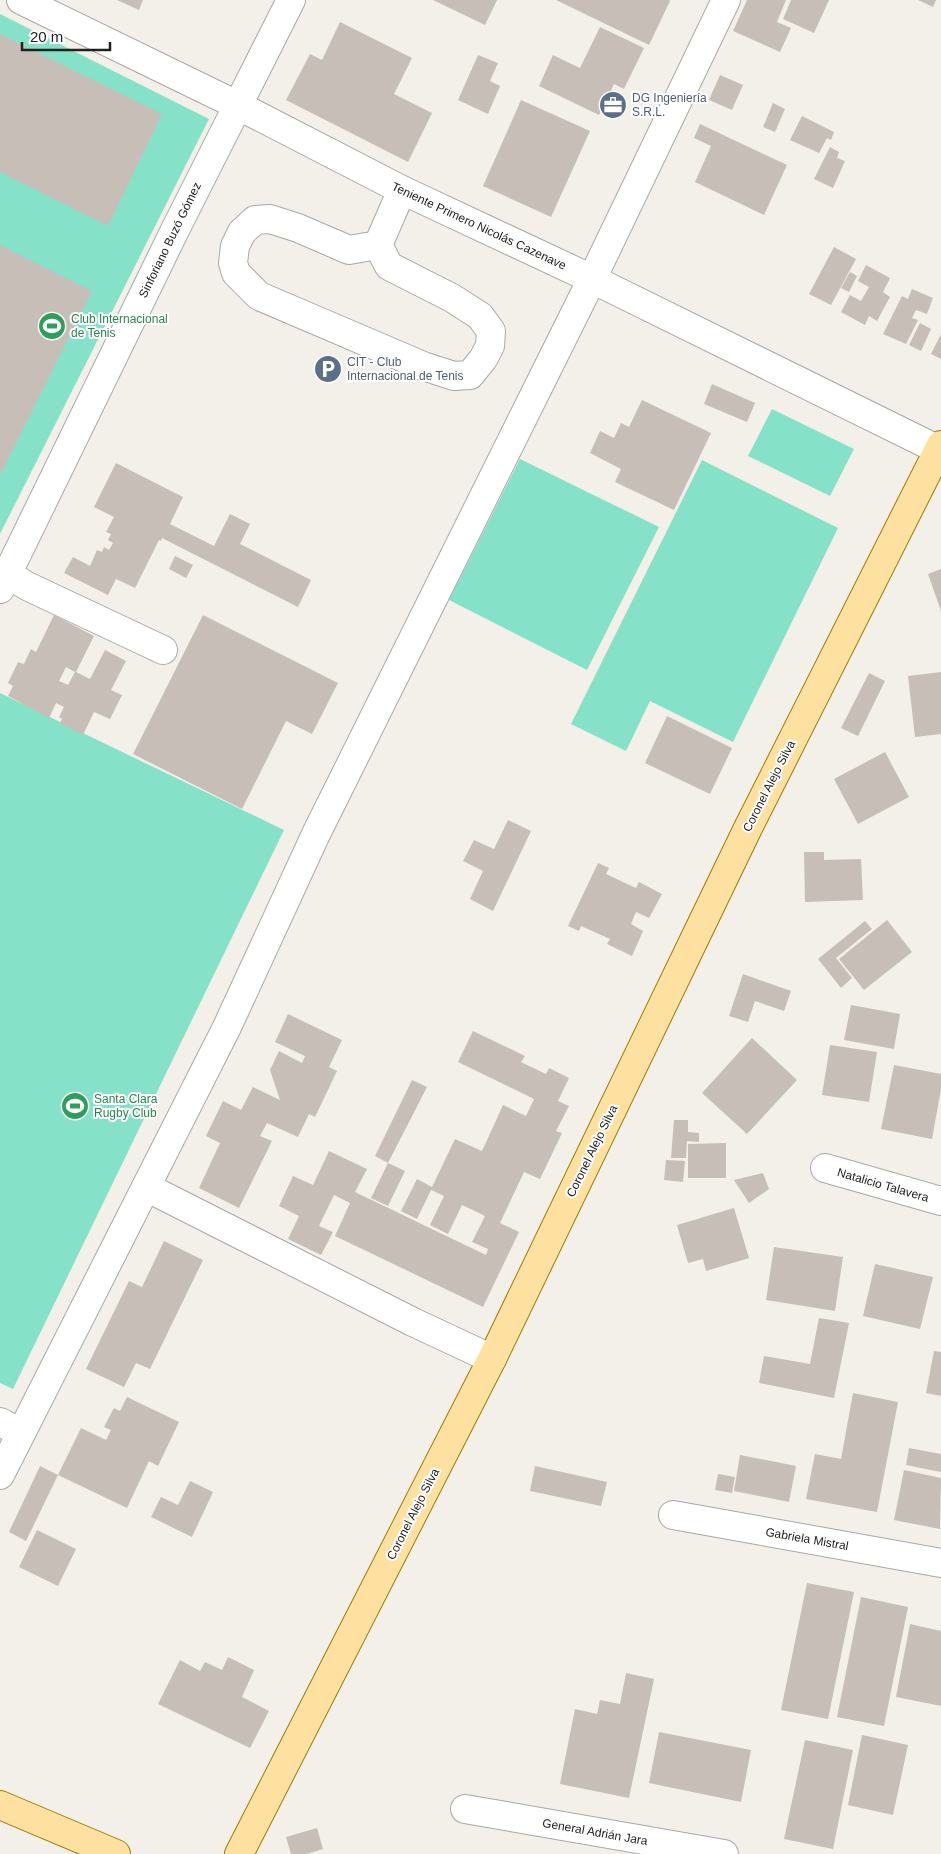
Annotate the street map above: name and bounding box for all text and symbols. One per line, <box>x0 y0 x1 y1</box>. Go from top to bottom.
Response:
scale bar <box>22 20 110 52</box>
text: 20 m <box>30 28 63 45</box>
office icon: DG Ingeniería S.R.L. <box>598 90 628 120</box>
place label: DG Ingeniería S.R.L. <box>632 91 707 119</box>
street label: Teniente Primero Nicolás Cazenave <box>390 179 569 273</box>
street label: Sinforiano Buzó Gómez <box>136 180 204 300</box>
sports icon: Club Internacional de Tenis <box>37 311 67 341</box>
place label: Club Internacional de Tenis <box>71 312 168 340</box>
parking icon: CIT - Club Internacional de Tenis <box>313 354 343 384</box>
place label: CIT - Club Internacional de Tenis <box>347 355 464 383</box>
street label: Coronel Alejo Silva <box>740 738 798 834</box>
sports icon: Santa Clara Rugby Club <box>60 1091 90 1121</box>
place label: Santa Clara Rugby Club <box>94 1092 158 1120</box>
street label: Coronel Alejo Silva <box>564 1102 621 1199</box>
street label: Natalicio Talavera <box>836 1165 931 1205</box>
street label: Coronel Alejo Silva <box>384 1466 442 1562</box>
street label: Gabriela Mistral <box>764 1525 850 1553</box>
street label: General Adrián Jara <box>541 1816 649 1848</box>

